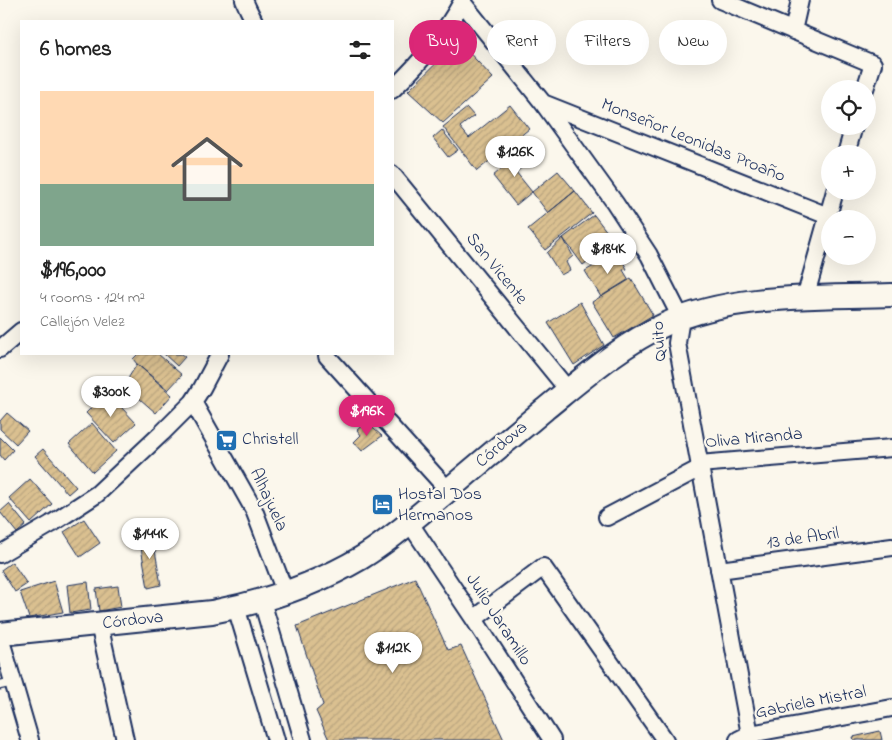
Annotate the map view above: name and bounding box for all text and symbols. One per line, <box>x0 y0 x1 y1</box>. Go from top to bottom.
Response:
chip: Buy <box>409 20 477 65</box>
chip: Rent <box>487 20 556 65</box>
chip: Filters <box>566 20 649 65</box>
chip: New <box>659 20 727 65</box>
text: 6 homes <box>40 35 112 65</box>
icon: filters <box>346 36 374 64</box>
map controls <box>821 80 876 265</box>
button: locate <box>821 80 876 135</box>
street label: Monseñor Leonidas Proaño <box>597 92 789 190</box>
icon: home <box>162 124 252 214</box>
pin: $126K <box>480 136 550 178</box>
text: $126K <box>496 140 534 164</box>
button: + <box>821 145 876 200</box>
button: − <box>821 210 876 265</box>
street label: San Vicente <box>459 227 534 311</box>
pin: $184K <box>573 232 643 275</box>
text: $184K <box>590 237 626 261</box>
text: $196,000 <box>40 256 106 286</box>
text: 4 rooms · 124 m² <box>40 286 145 310</box>
text: Callejón Velez <box>40 310 125 334</box>
street label: Quito <box>646 320 674 362</box>
pin: $300K <box>76 376 146 418</box>
text: $300K <box>92 380 130 404</box>
pin: $196K <box>332 394 402 437</box>
text: $196K <box>350 399 384 423</box>
street label: Córdova <box>470 415 534 475</box>
street label: Oliva Miranda <box>704 422 804 456</box>
place label: Christell <box>242 427 299 453</box>
supermarket icon: Christell <box>214 428 238 452</box>
street label: Alhajuela <box>242 464 294 536</box>
place label: Hostal Dos Hermanos <box>398 482 482 529</box>
hotel icon: Hostal Dos Hermanos <box>370 493 394 517</box>
pin: $144K <box>115 518 185 560</box>
street label: 13 de Abril <box>765 521 841 557</box>
text: $144K <box>132 522 168 546</box>
street label: Julio Jaramillo <box>458 569 538 671</box>
street label: Córdova <box>101 605 165 637</box>
pin: $112K <box>358 632 428 674</box>
text: $112K <box>375 636 411 660</box>
street label: Gabriela Mistral <box>753 680 869 726</box>

